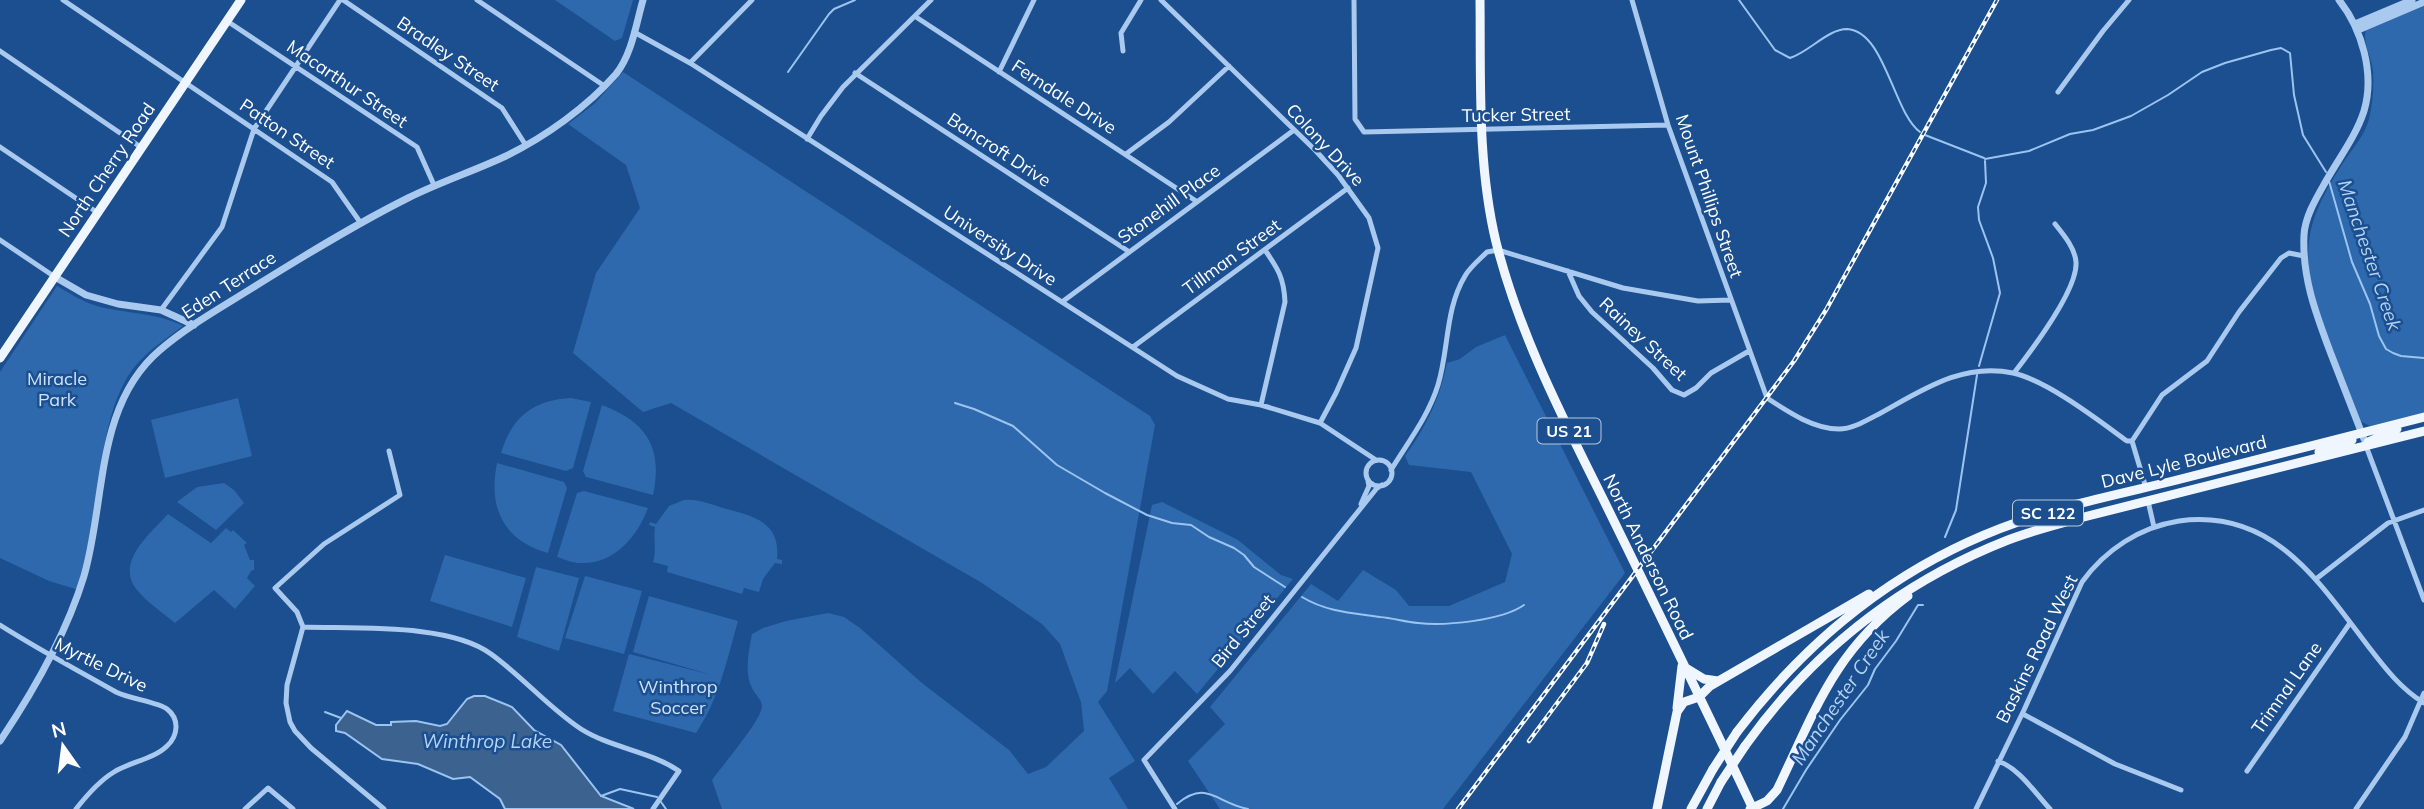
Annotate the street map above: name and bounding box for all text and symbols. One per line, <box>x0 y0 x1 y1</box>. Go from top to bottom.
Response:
street label: Bradley Street <box>393 11 504 96</box>
street label: Macarthur Street <box>282 35 412 133</box>
street label: Ferndale Drive <box>1007 54 1121 139</box>
street label: Patton Street <box>235 93 339 174</box>
street label: North Cherry Road <box>53 98 160 241</box>
street label: Colony Drive <box>1281 99 1369 191</box>
street label: Tucker Street <box>1461 102 1571 127</box>
street label: Bancroft Drive <box>943 107 1056 192</box>
street label: Mount Phillips Street <box>1671 111 1748 281</box>
street label: Stonehill Place <box>1113 159 1225 249</box>
water label: Manchester Creek <box>2333 176 2407 335</box>
street label: University Drive <box>939 200 1061 291</box>
street label: Tillman Street <box>1178 213 1285 300</box>
street label: Eden Terrace <box>177 246 280 324</box>
street label: Rainey Street <box>1595 292 1692 385</box>
park label: Miracle Park <box>27 367 87 411</box>
road number: US 21 <box>1538 418 1600 444</box>
street label: Dave Lyle Boulevard <box>2099 430 2269 493</box>
street label: North Anderson Road <box>1598 470 1699 643</box>
road number: SC 122 <box>2013 500 2083 526</box>
street label: Baskins Road West <box>1991 571 2082 727</box>
street label: Bird Street <box>1206 589 1279 672</box>
water label: Manchester Creek <box>1786 624 1895 769</box>
street label: Myrtle Drive <box>51 632 151 697</box>
street label: Trimnal Lane <box>2246 637 2327 738</box>
park label: Winthrop Soccer <box>638 675 718 719</box>
north arrow <box>28 711 98 781</box>
text: N <box>49 716 69 743</box>
water label: Winthrop Lake <box>422 729 552 753</box>

